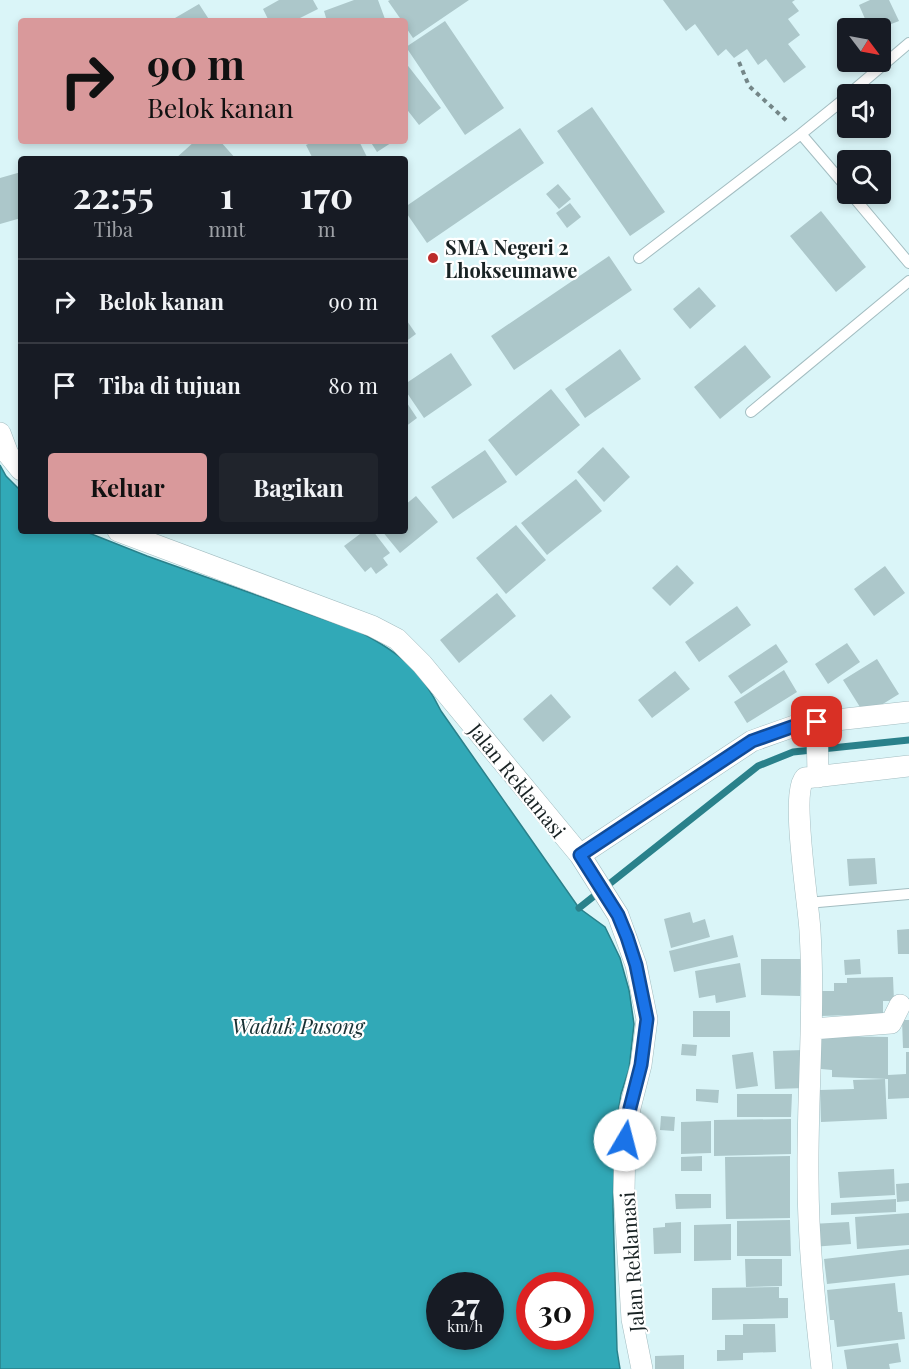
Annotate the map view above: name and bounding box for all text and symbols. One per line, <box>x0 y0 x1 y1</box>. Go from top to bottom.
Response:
north arrow <box>837 18 891 72</box>
map controls <box>837 18 891 204</box>
text: 90 m <box>147 35 245 91</box>
icon: right <box>48 42 126 120</box>
button: sound <box>837 84 891 138</box>
text: Belok kanan <box>147 89 294 125</box>
button: search <box>837 150 891 204</box>
text: 22:55 <box>73 170 154 218</box>
text: 1 <box>220 170 234 218</box>
text: 170 <box>300 170 353 218</box>
text: Tiba <box>93 215 133 242</box>
text: mnt <box>208 215 245 242</box>
text: m <box>318 215 335 242</box>
place label: SMA Negeri 2 Lhokseumawe <box>445 233 577 283</box>
marker: SMA Negeri 2 Lhokseumawe <box>426 251 440 265</box>
icon: right <box>48 285 81 318</box>
text: Belok kanan <box>99 286 224 316</box>
text: 90 m <box>329 286 378 316</box>
icon: arrive <box>48 369 81 402</box>
text: Tiba di tujuan <box>99 370 241 400</box>
text: 80 m <box>328 370 378 400</box>
button: Keluar <box>48 453 207 522</box>
button: Bagikan <box>219 453 378 522</box>
pin <box>791 696 842 747</box>
icon: arrive <box>800 705 833 738</box>
street label: Jalan Reklamasi <box>463 716 573 843</box>
water label: Waduk Pusong <box>232 1011 366 1039</box>
position arrow <box>593 1108 657 1172</box>
street label: Jalan Reklamasi <box>613 1191 649 1334</box>
speed limit sign: 30 <box>516 1272 594 1350</box>
text: 27 <box>450 1284 480 1324</box>
text: km/h <box>447 1316 483 1336</box>

